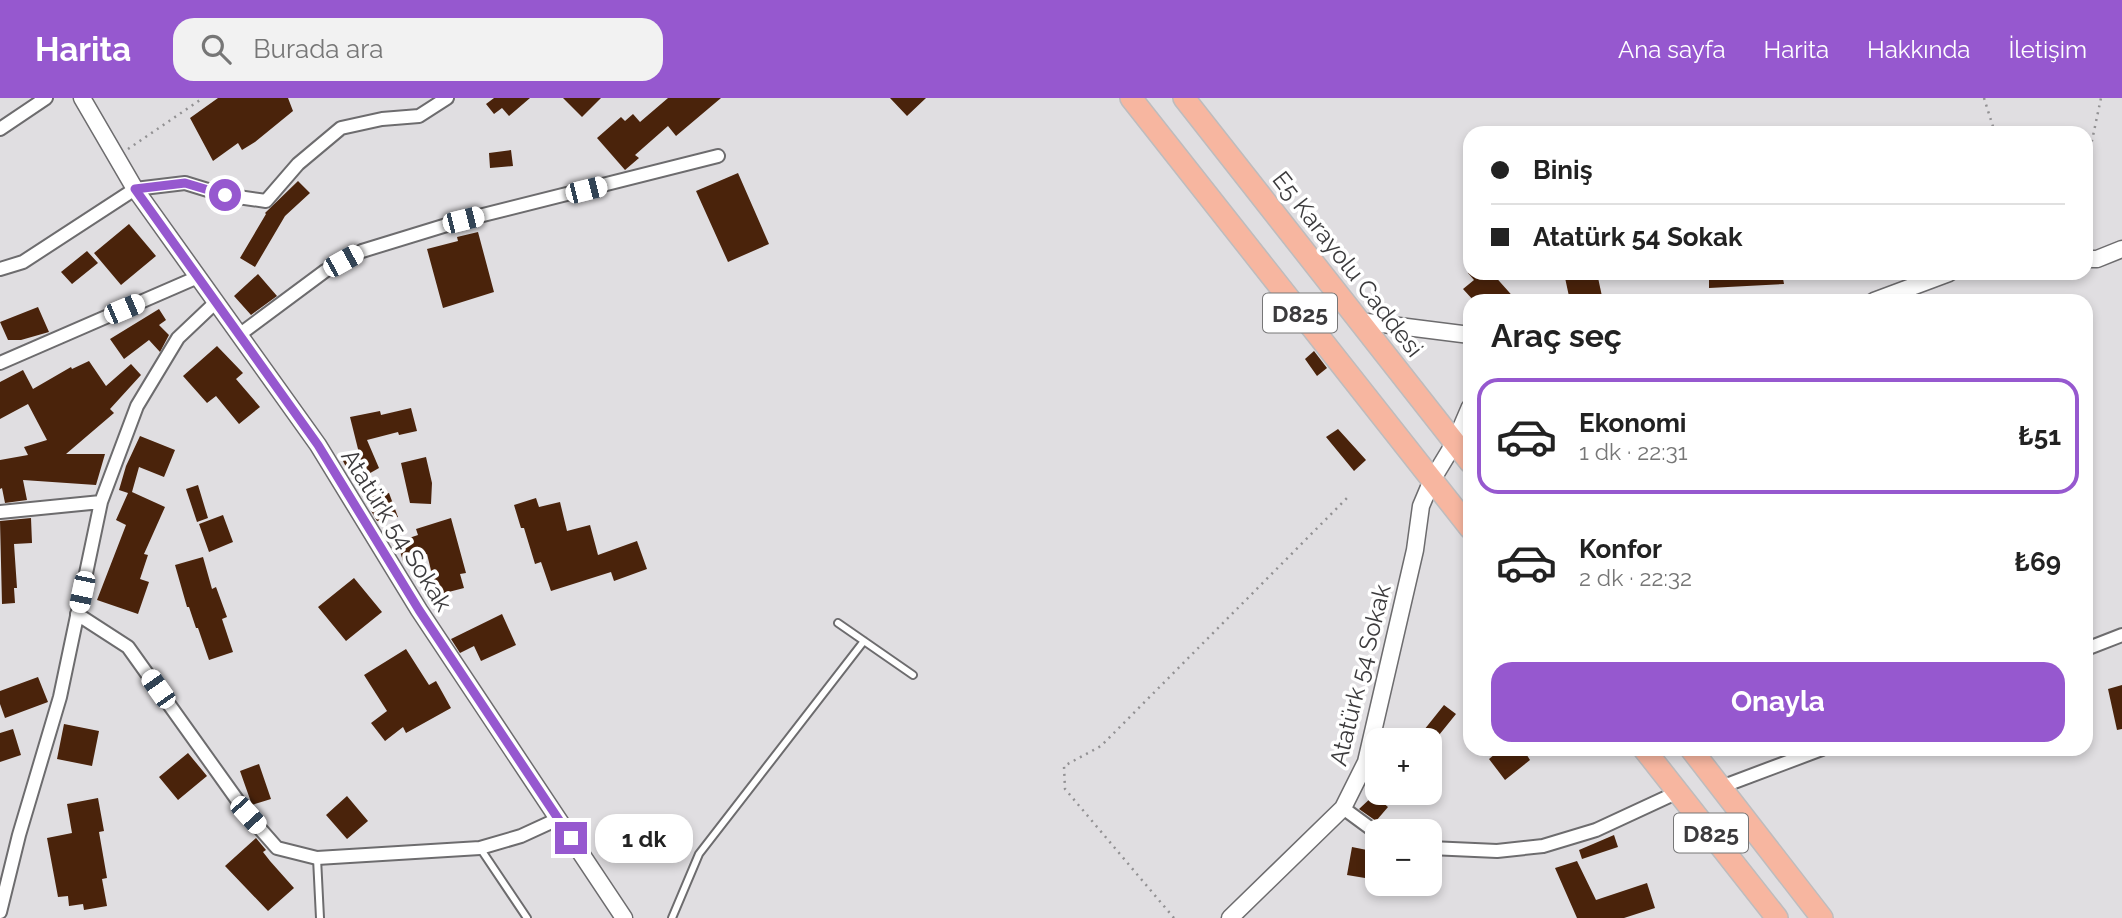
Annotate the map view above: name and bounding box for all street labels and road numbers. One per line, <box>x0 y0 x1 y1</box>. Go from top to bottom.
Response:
street label: E5 Karayolu Caddesi <box>1267 165 1429 363</box>
road number: D825 <box>1263 294 1337 332</box>
street label: Atatürk 54 Sokak <box>335 443 459 617</box>
street label: Atatürk 54 Sokak <box>1323 581 1397 769</box>
road number: D825 <box>1674 814 1748 852</box>

